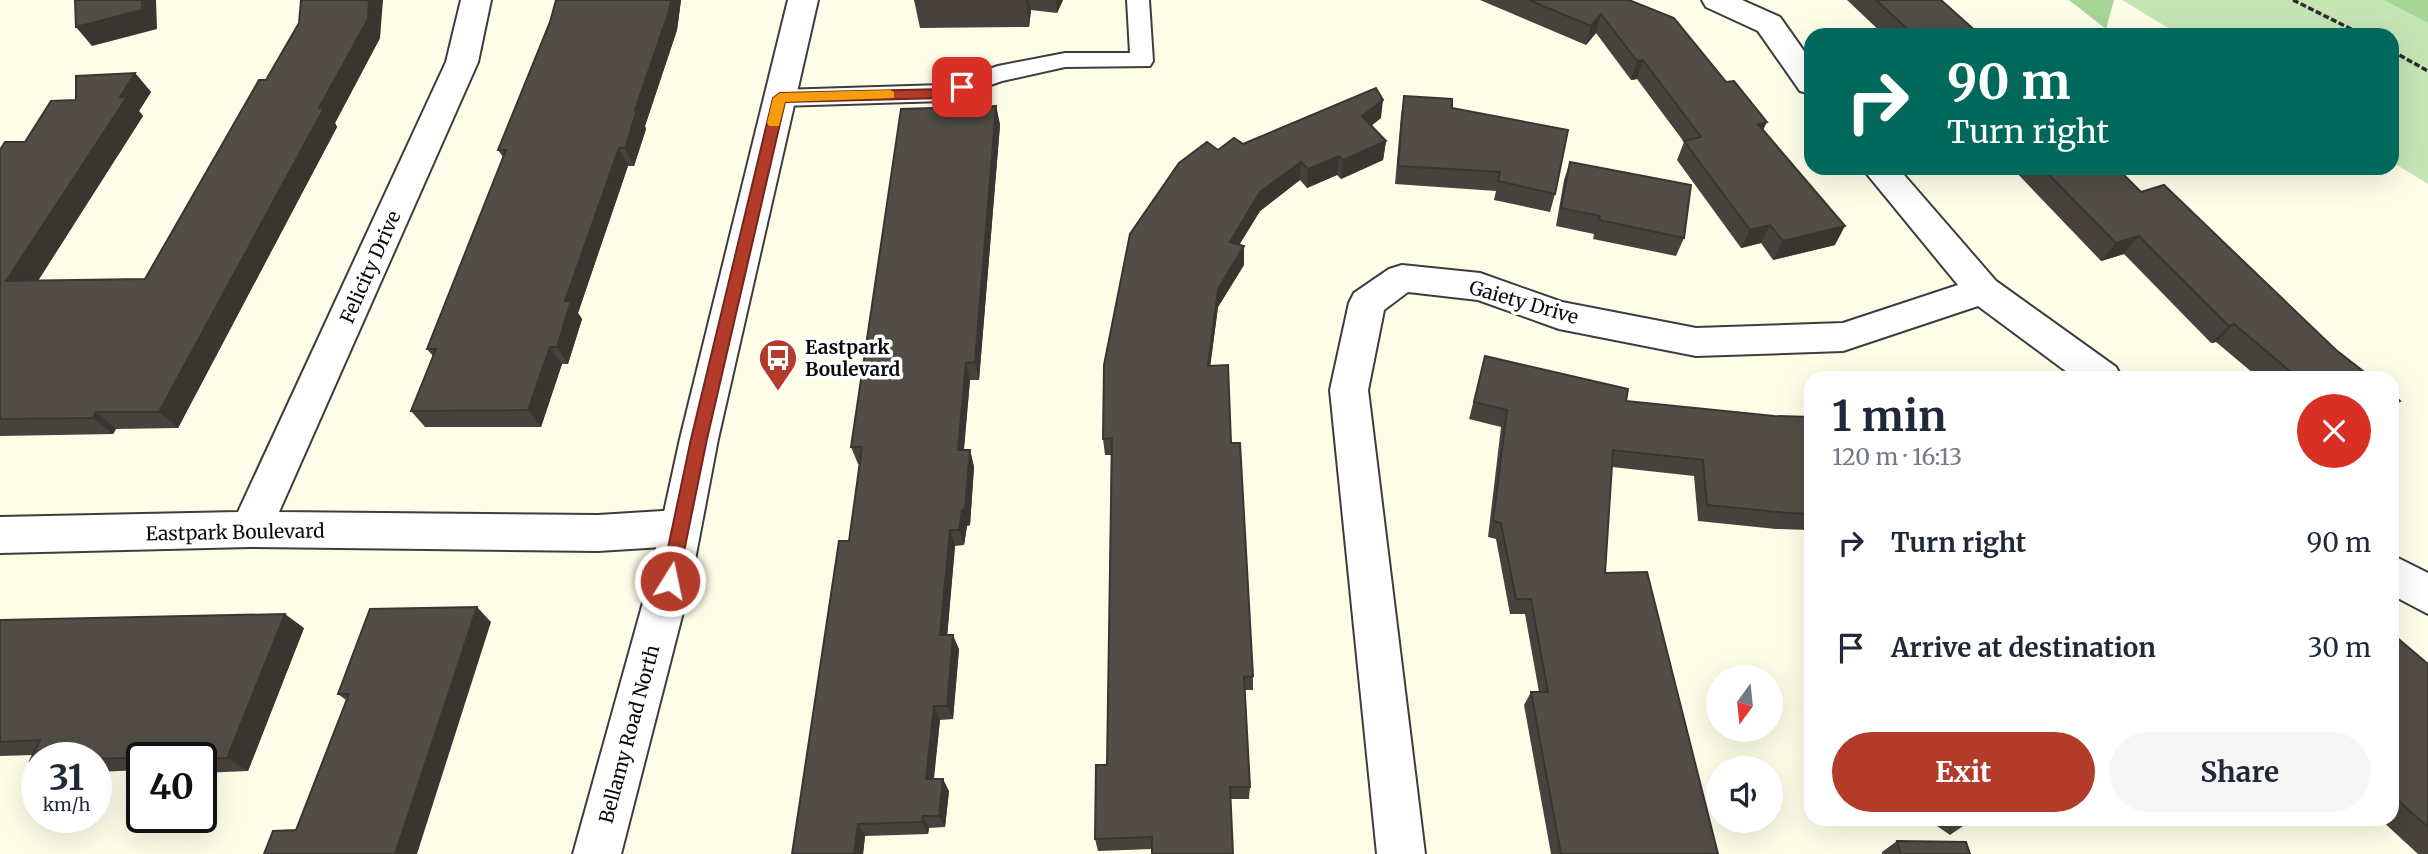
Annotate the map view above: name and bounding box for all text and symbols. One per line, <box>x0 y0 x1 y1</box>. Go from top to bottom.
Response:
text: 90 m <box>1947 51 2071 112</box>
icon: right <box>1832 56 1923 147</box>
pin <box>932 57 992 117</box>
icon: arrive <box>943 68 981 106</box>
text: Turn right <box>1947 112 2109 152</box>
street label: Felicity Drive <box>335 207 406 327</box>
street label: Gaiety Drive <box>1467 275 1581 329</box>
place label: Eastpark Boulevard <box>805 335 901 381</box>
bus stop icon: Eastpark Boulevard <box>757 337 799 392</box>
text: 1 min <box>1832 390 1946 442</box>
button: close <box>2297 394 2371 468</box>
text: 120 m · 16:13 <box>1832 442 1962 471</box>
street label: Eastpark Boulevard <box>145 518 325 546</box>
icon: right <box>1832 524 1870 562</box>
text: Turn right <box>1891 526 2026 559</box>
text: 90 m <box>2307 526 2371 559</box>
position arrow <box>633 544 707 618</box>
icon: arrive <box>1832 629 1870 667</box>
text: Arrive at destination <box>1891 631 2156 664</box>
text: 30 m <box>2308 631 2371 664</box>
street label: Bellamy Road North <box>594 642 664 826</box>
north arrow <box>1706 665 1783 742</box>
map controls <box>1706 665 1783 833</box>
button: Exit <box>1832 732 2095 812</box>
button: Share <box>2109 732 2371 812</box>
speed limit sign: 40 <box>126 742 217 833</box>
text: 31 <box>49 756 84 800</box>
button: sound <box>1706 756 1783 833</box>
text: km/h <box>43 793 90 816</box>

